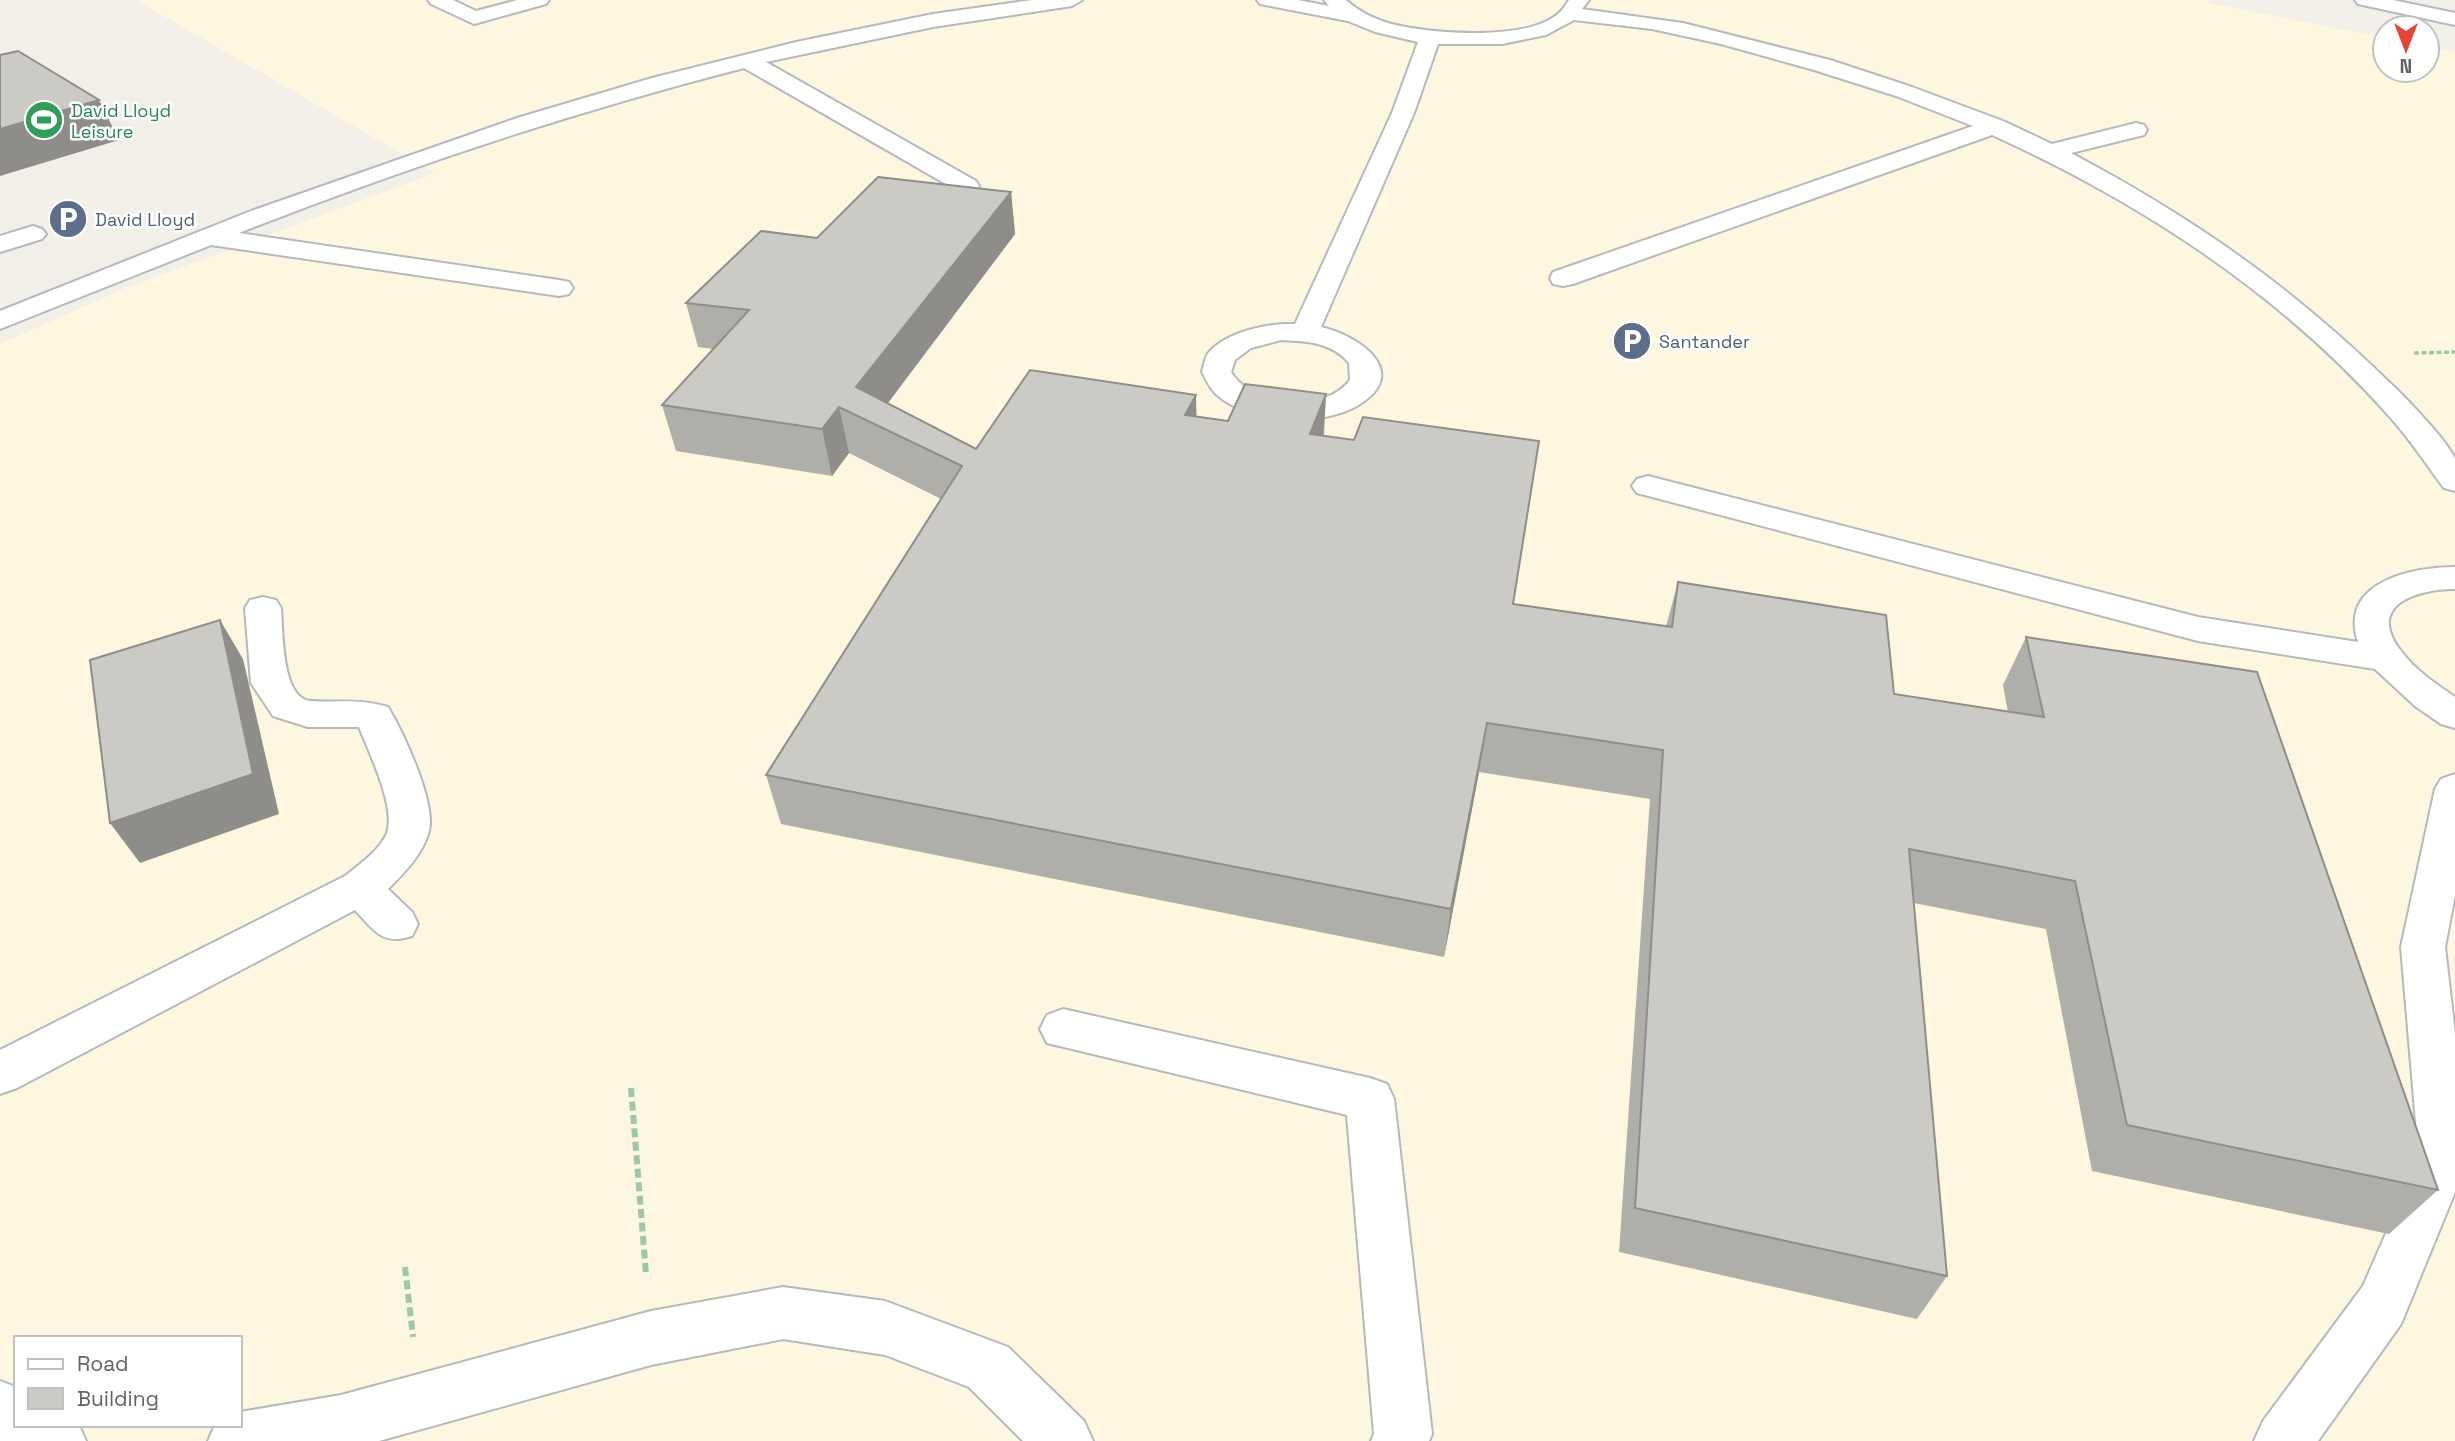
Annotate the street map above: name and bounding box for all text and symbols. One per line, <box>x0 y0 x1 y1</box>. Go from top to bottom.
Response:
north arrow <box>2371 14 2441 84</box>
text: N <box>2400 53 2412 78</box>
sports icon: David Lloyd Leisure <box>23 99 65 141</box>
place label: David Lloyd Leisure <box>71 99 171 143</box>
parking icon: David Lloyd <box>47 198 89 240</box>
place label: David Lloyd <box>95 208 195 231</box>
parking icon: Santander <box>1611 320 1653 362</box>
place label: Santander <box>1659 330 1750 353</box>
legend <box>14 1336 242 1427</box>
text: Road <box>77 1350 129 1377</box>
text: Building <box>77 1385 159 1412</box>

